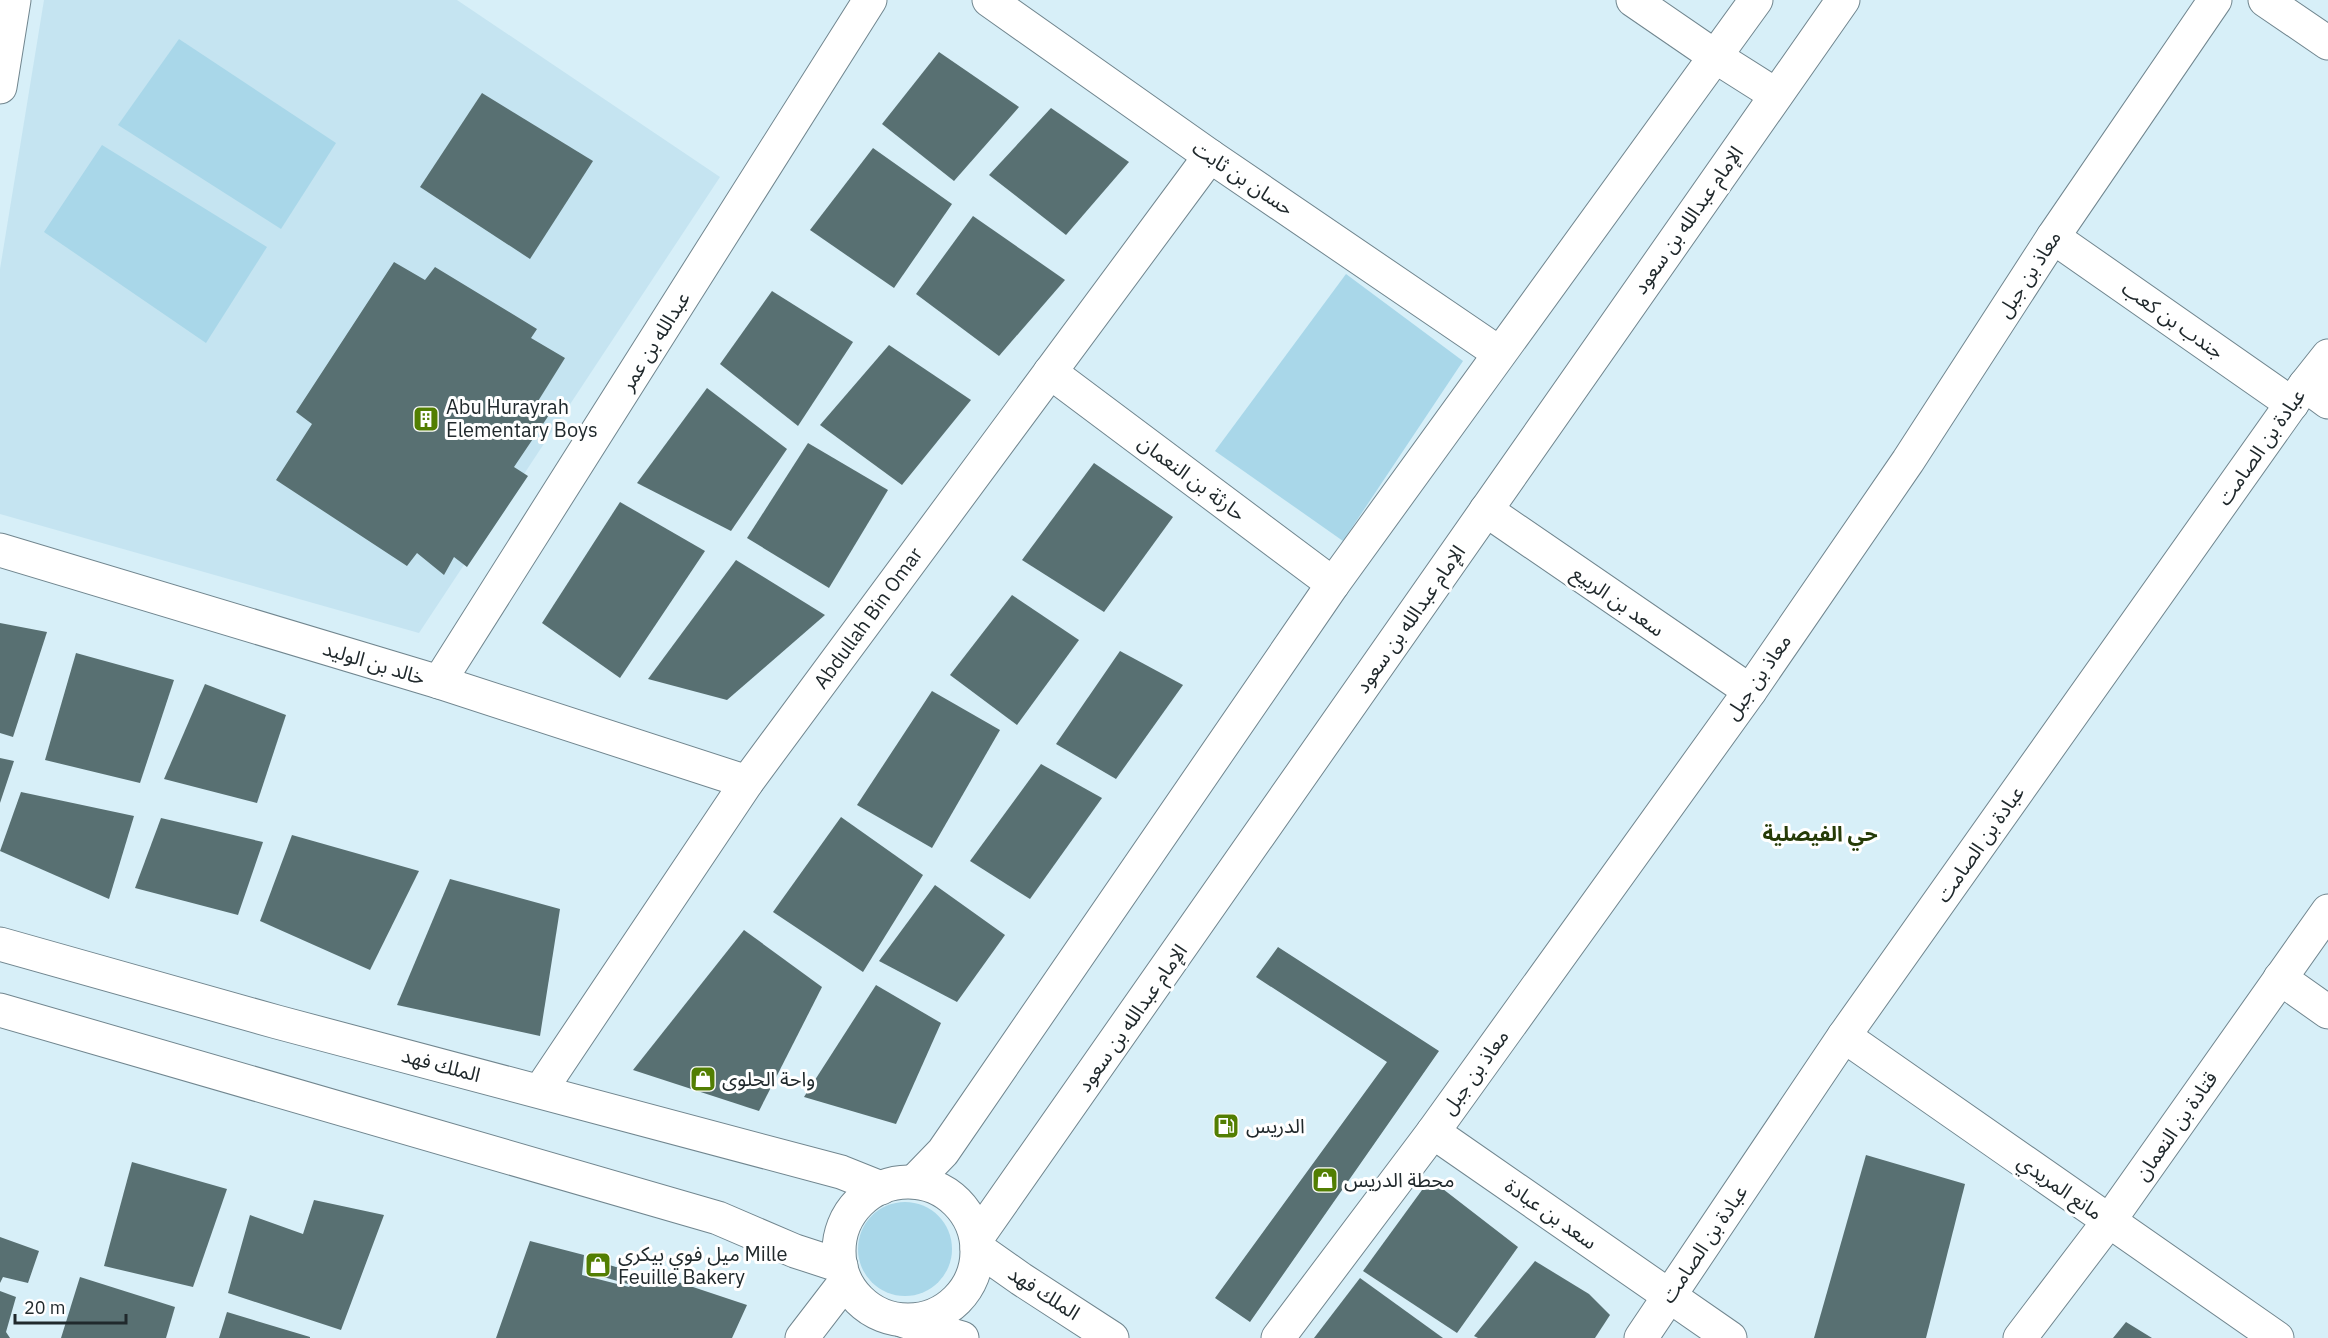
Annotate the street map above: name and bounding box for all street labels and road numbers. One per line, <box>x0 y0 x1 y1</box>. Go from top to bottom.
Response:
street label: حسان بن ثابت <box>1187 134 1299 221</box>
street label: الإمام عبدالله بن سعود <box>1626 140 1750 300</box>
street label: معاذ بن جبل <box>1990 225 2067 323</box>
street label: جندب بن كعب <box>2117 274 2230 365</box>
street label: عبدالله بن عمر <box>613 286 696 396</box>
street label: عبادة بن الصامت <box>2210 383 2311 511</box>
street label: حارثة بن النعمان <box>1133 428 1251 527</box>
street label: الإمام عبدالله بن سعود <box>1348 539 1472 699</box>
street label: Abdullah Bin Omar <box>807 542 928 694</box>
street label: سعد بن الربيع <box>1566 559 1670 644</box>
street label: معاذ بن جبل <box>1718 628 1797 725</box>
street label: خالد بن الوليد <box>320 634 429 691</box>
street label: عبادة بن الصامت <box>1929 780 2030 908</box>
street label: الإمام عبدالله بن سعود <box>1070 938 1194 1098</box>
street label: معاذ بن جبل <box>1435 1024 1515 1120</box>
street label: الملك فهد <box>399 1041 483 1088</box>
street label: قتادة بن النعمان <box>2128 1066 2223 1186</box>
street label: مانع المريدي <box>2011 1148 2108 1228</box>
street label: سعد بن عبادة <box>1500 1172 1603 1255</box>
street label: عبادة بن الصامت <box>1654 1179 1753 1308</box>
street label: الملك فهد <box>1003 1259 1085 1326</box>

